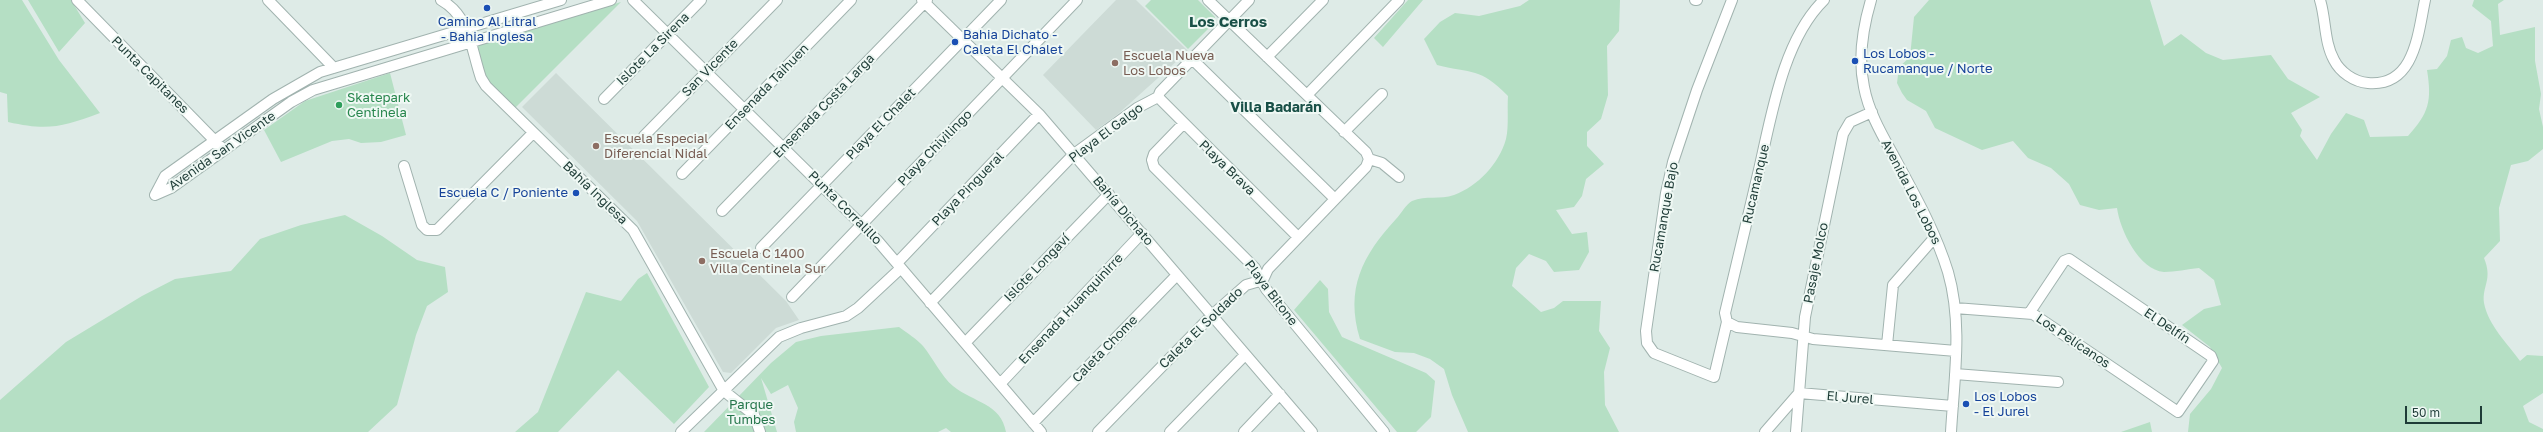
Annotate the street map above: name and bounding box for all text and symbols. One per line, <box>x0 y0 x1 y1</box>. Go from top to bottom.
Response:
marker: Camino Al Litral - Bahia Inglesa <box>482 3 492 13</box>
street label: Islote La Sirena <box>613 9 693 89</box>
district label: Los Cerros <box>1189 13 1267 31</box>
place label: Camino Al Litral - Bahia Inglesa <box>438 14 536 45</box>
place label: Bahia Dichato - Caleta El Chalet <box>963 27 1063 58</box>
street label: Punta Capitanes <box>108 33 192 117</box>
street label: San Vicente <box>679 36 741 100</box>
marker: Bahia Dichato - Caleta El Chalet <box>950 37 960 47</box>
street label: Ensenada Taihuen <box>722 41 812 133</box>
place label: Los Lobos - Rucamanque / Norte <box>1863 46 1993 77</box>
place label: Escuela Nueva Los Lobos <box>1123 48 1214 79</box>
street label: Ensenada Costa Larga <box>770 51 878 161</box>
marker: Los Lobos - Rucamanque / Norte <box>1850 56 1860 66</box>
marker: Escuela Nueva Los Lobos <box>1110 58 1120 68</box>
street label: Playa El Chalet <box>843 85 919 163</box>
place label: Skatepark Centinela <box>347 90 410 121</box>
marker: Skatepark Centinela <box>334 100 344 110</box>
street label: Playa El Galgo <box>1066 100 1146 166</box>
district label: Villa Badarán <box>1230 100 1322 116</box>
street label: Playa Chivilingo <box>895 107 975 189</box>
street label: Avenida San Vicente <box>166 108 278 194</box>
place label: Escuela Especial Diferencial Nidal <box>604 131 708 162</box>
street label: Playa Brava <box>1196 137 1258 199</box>
street label: Avenida Los Lobos <box>1878 137 1944 247</box>
marker: Escuela Especial Diferencial Nidal <box>591 141 601 151</box>
street label: Rucamanque <box>1739 143 1773 225</box>
street label: Playa Pingueral <box>929 149 1007 229</box>
street label: Bahía Inglesa <box>559 158 631 228</box>
street label: Rucamanque Bajo <box>1647 161 1681 273</box>
street label: Punta Corralillo <box>805 168 885 248</box>
street label: Bahía Dichato <box>1089 173 1157 249</box>
place label: Escuela C / Poniente <box>439 185 568 201</box>
marker: Escuela C / Poniente <box>571 188 581 198</box>
street label: Pasaje Molco <box>1801 221 1831 305</box>
street label: Islote Longaví <box>1001 231 1073 305</box>
place label: Escuela C 1400 Villa Centinela Sur <box>710 246 826 277</box>
street label: Ensenada Huanquinirre <box>1016 250 1126 368</box>
marker: Escuela C 1400 Villa Centinela Sur <box>697 256 707 266</box>
street label: Playa Bitone <box>1241 257 1301 329</box>
street label: Caleta El Soldado <box>1156 284 1246 372</box>
street label: El Delfín <box>2141 305 2193 347</box>
street label: Los Pelícanos <box>2033 311 2113 371</box>
street label: Caleta Chome <box>1069 312 1141 386</box>
street label: El Jurel <box>1826 388 1874 408</box>
place label: Los Lobos - El Jurel <box>1974 389 2037 420</box>
park label: Parque Tumbes <box>727 397 775 428</box>
scale bar <box>2407 398 2484 424</box>
marker: Los Lobos - El Jurel <box>1961 399 1971 409</box>
text: 50 m <box>2412 405 2440 420</box>

